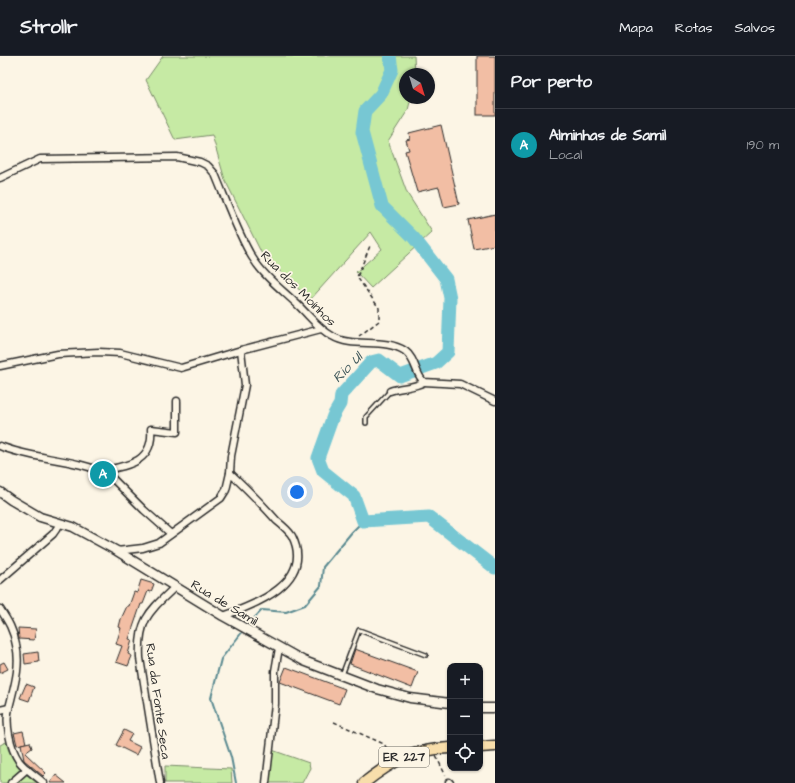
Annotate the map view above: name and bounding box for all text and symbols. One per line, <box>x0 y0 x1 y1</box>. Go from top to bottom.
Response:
text: Strollr <box>20 14 78 41</box>
text: Mapa <box>619 18 653 38</box>
text: Rotas <box>675 18 713 38</box>
text: Salvos <box>735 18 775 38</box>
north arrow <box>399 68 435 104</box>
text: Por perto <box>511 70 592 94</box>
text: Alminhas de Samil <box>549 125 666 146</box>
text: A <box>520 136 528 154</box>
text: 190 m <box>746 136 779 154</box>
text: Local <box>549 146 582 164</box>
street label: Rua dos Moínhos <box>256 247 340 331</box>
water label: Rio Ul <box>328 347 369 387</box>
pin: A <box>90 459 116 489</box>
your location <box>287 482 307 502</box>
street label: Rua de Samil <box>187 576 262 630</box>
street label: Rua da Fonte Seca <box>141 642 175 761</box>
map controls <box>447 663 483 771</box>
button: + <box>447 663 483 699</box>
button: − <box>447 699 483 735</box>
button: locate <box>447 735 483 771</box>
road number: ER 227 <box>379 747 429 767</box>

